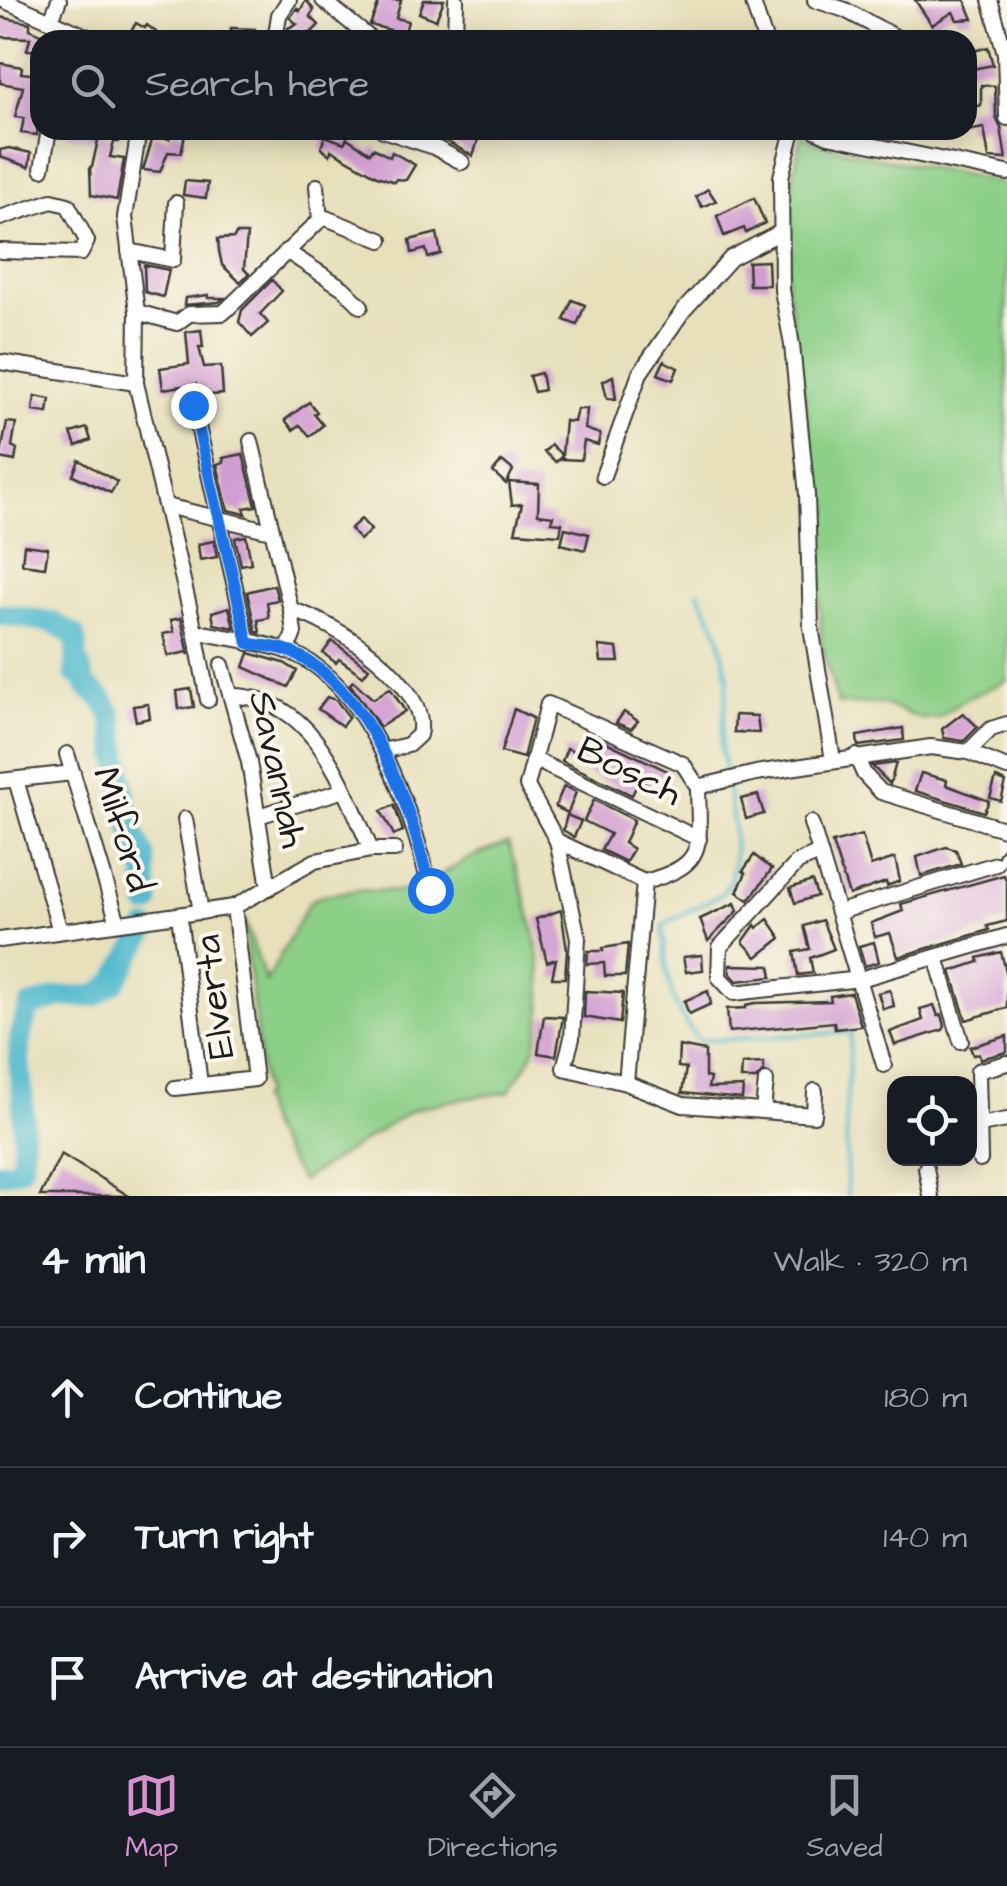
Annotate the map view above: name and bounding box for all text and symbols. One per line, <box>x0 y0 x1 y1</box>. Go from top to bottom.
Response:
search box <box>30 30 977 140</box>
icon: search <box>65 58 120 113</box>
text: Search here <box>145 59 369 111</box>
route end <box>171 383 217 429</box>
street label: Savannah <box>235 686 319 853</box>
street label: Bosch <box>568 724 690 819</box>
street label: Milford <box>79 761 166 898</box>
route start <box>408 868 454 914</box>
street label: Elverta <box>182 932 248 1062</box>
map controls <box>887 1076 977 1166</box>
button: locate <box>887 1076 977 1166</box>
text: 4 min <box>40 1232 145 1290</box>
text: Walk · 320 m <box>773 1239 967 1284</box>
icon: ahead <box>40 1370 95 1425</box>
text: Continue <box>135 1371 282 1423</box>
text: 180 m <box>884 1375 967 1420</box>
icon: right <box>40 1510 95 1565</box>
text: Turn right <box>135 1511 314 1563</box>
text: 140 m <box>883 1515 967 1560</box>
icon: arrive <box>40 1650 95 1705</box>
text: Arrive at destination <box>135 1651 492 1703</box>
tab: Map <box>124 1768 179 1867</box>
tab: Directions <box>428 1768 558 1867</box>
tab: Saved <box>806 1768 883 1867</box>

